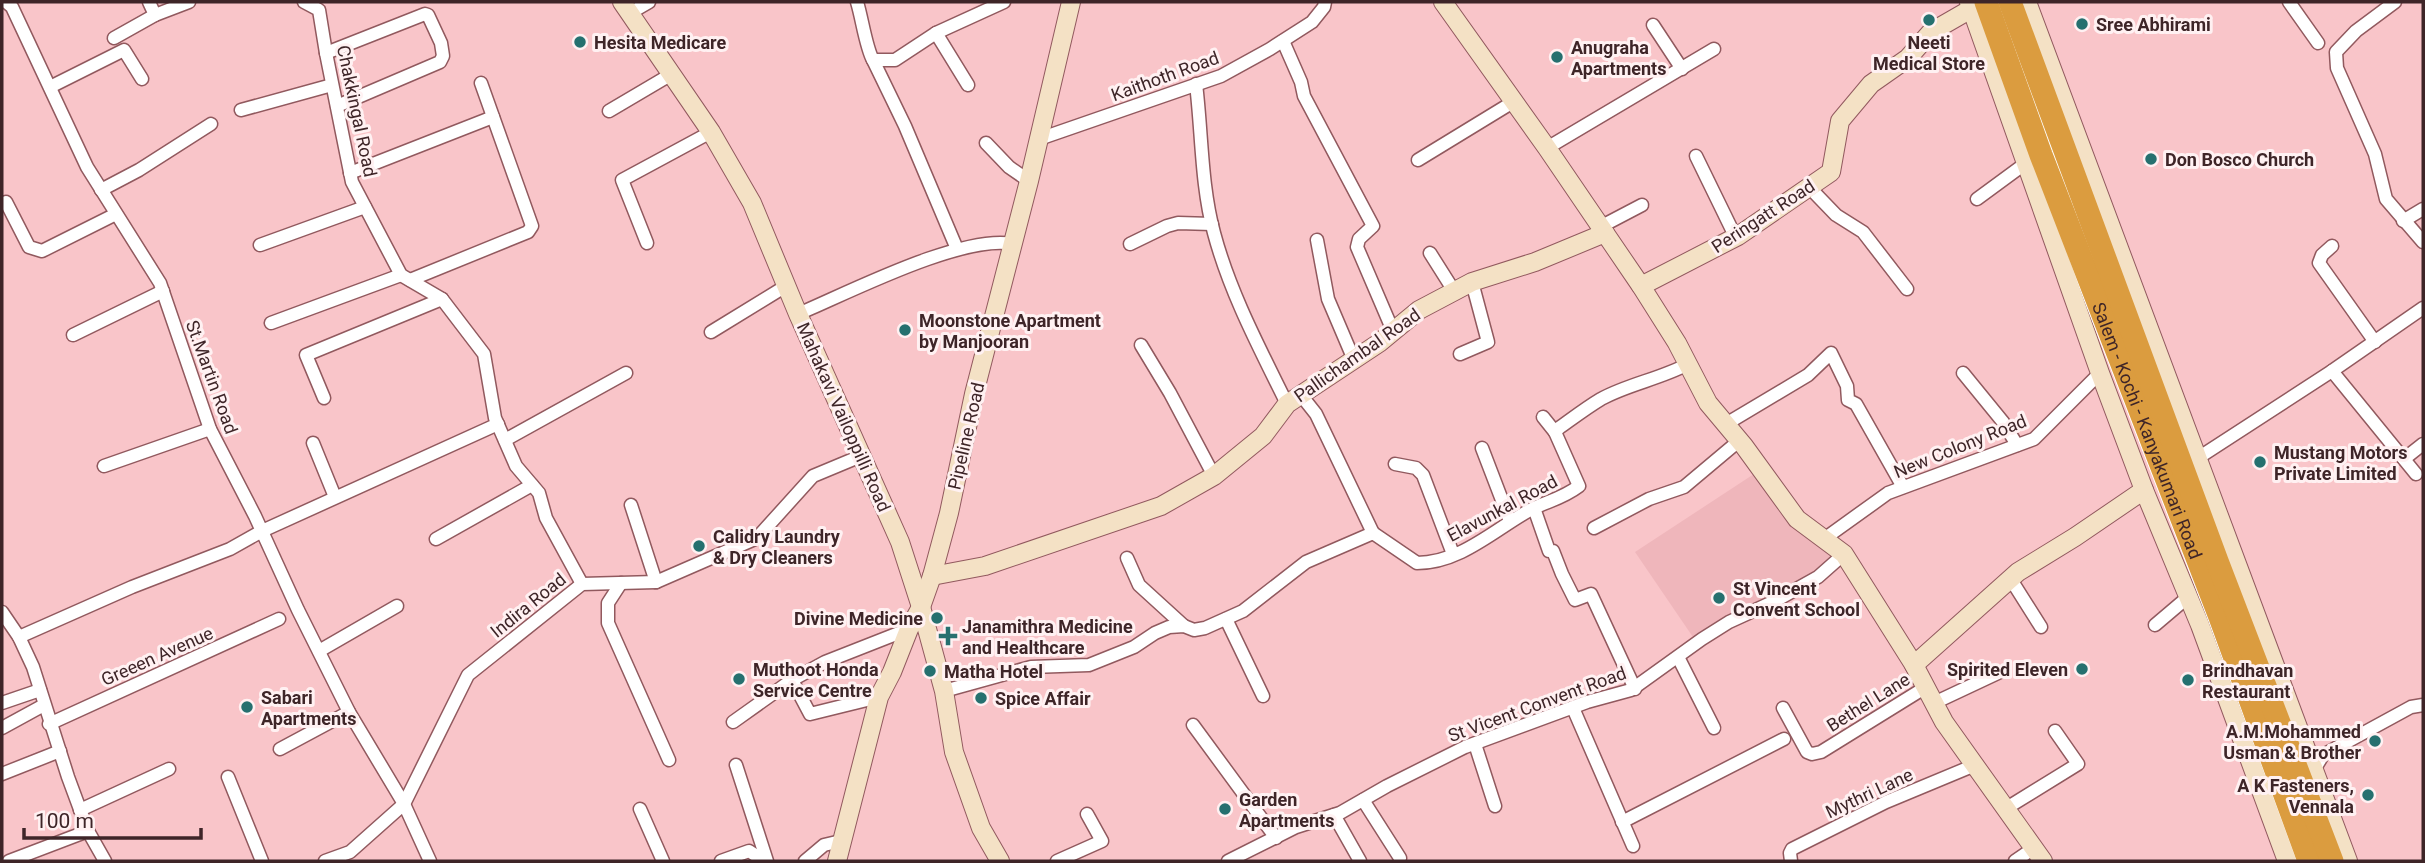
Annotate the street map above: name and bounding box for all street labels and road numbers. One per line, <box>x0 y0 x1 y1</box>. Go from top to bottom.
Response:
street label: Chakkingal Road <box>333 43 381 179</box>
street label: Kaithoth Road <box>1108 47 1222 105</box>
street label: Peringatt Road <box>1708 175 1818 257</box>
street label: Salem - Kochi - Kanyakumari Road <box>2089 299 2207 562</box>
street label: Pallichambal Road <box>1290 304 1424 406</box>
street label: St.Martin Road <box>182 317 242 437</box>
street label: Mahakavi Vailoppilli Road <box>793 319 895 515</box>
street label: Pipeline Road <box>943 380 989 492</box>
street label: New Colony Road <box>1891 410 2029 482</box>
street label: Elavunkal Road <box>1443 470 1561 546</box>
street label: Indira Road <box>486 568 570 642</box>
street label: Greeen Avenue <box>98 622 216 690</box>
street label: St Vicent Convent Road <box>1445 662 1629 746</box>
street label: Bethel Lane <box>1823 668 1913 736</box>
street label: Mythri Lane <box>1822 764 1916 822</box>

